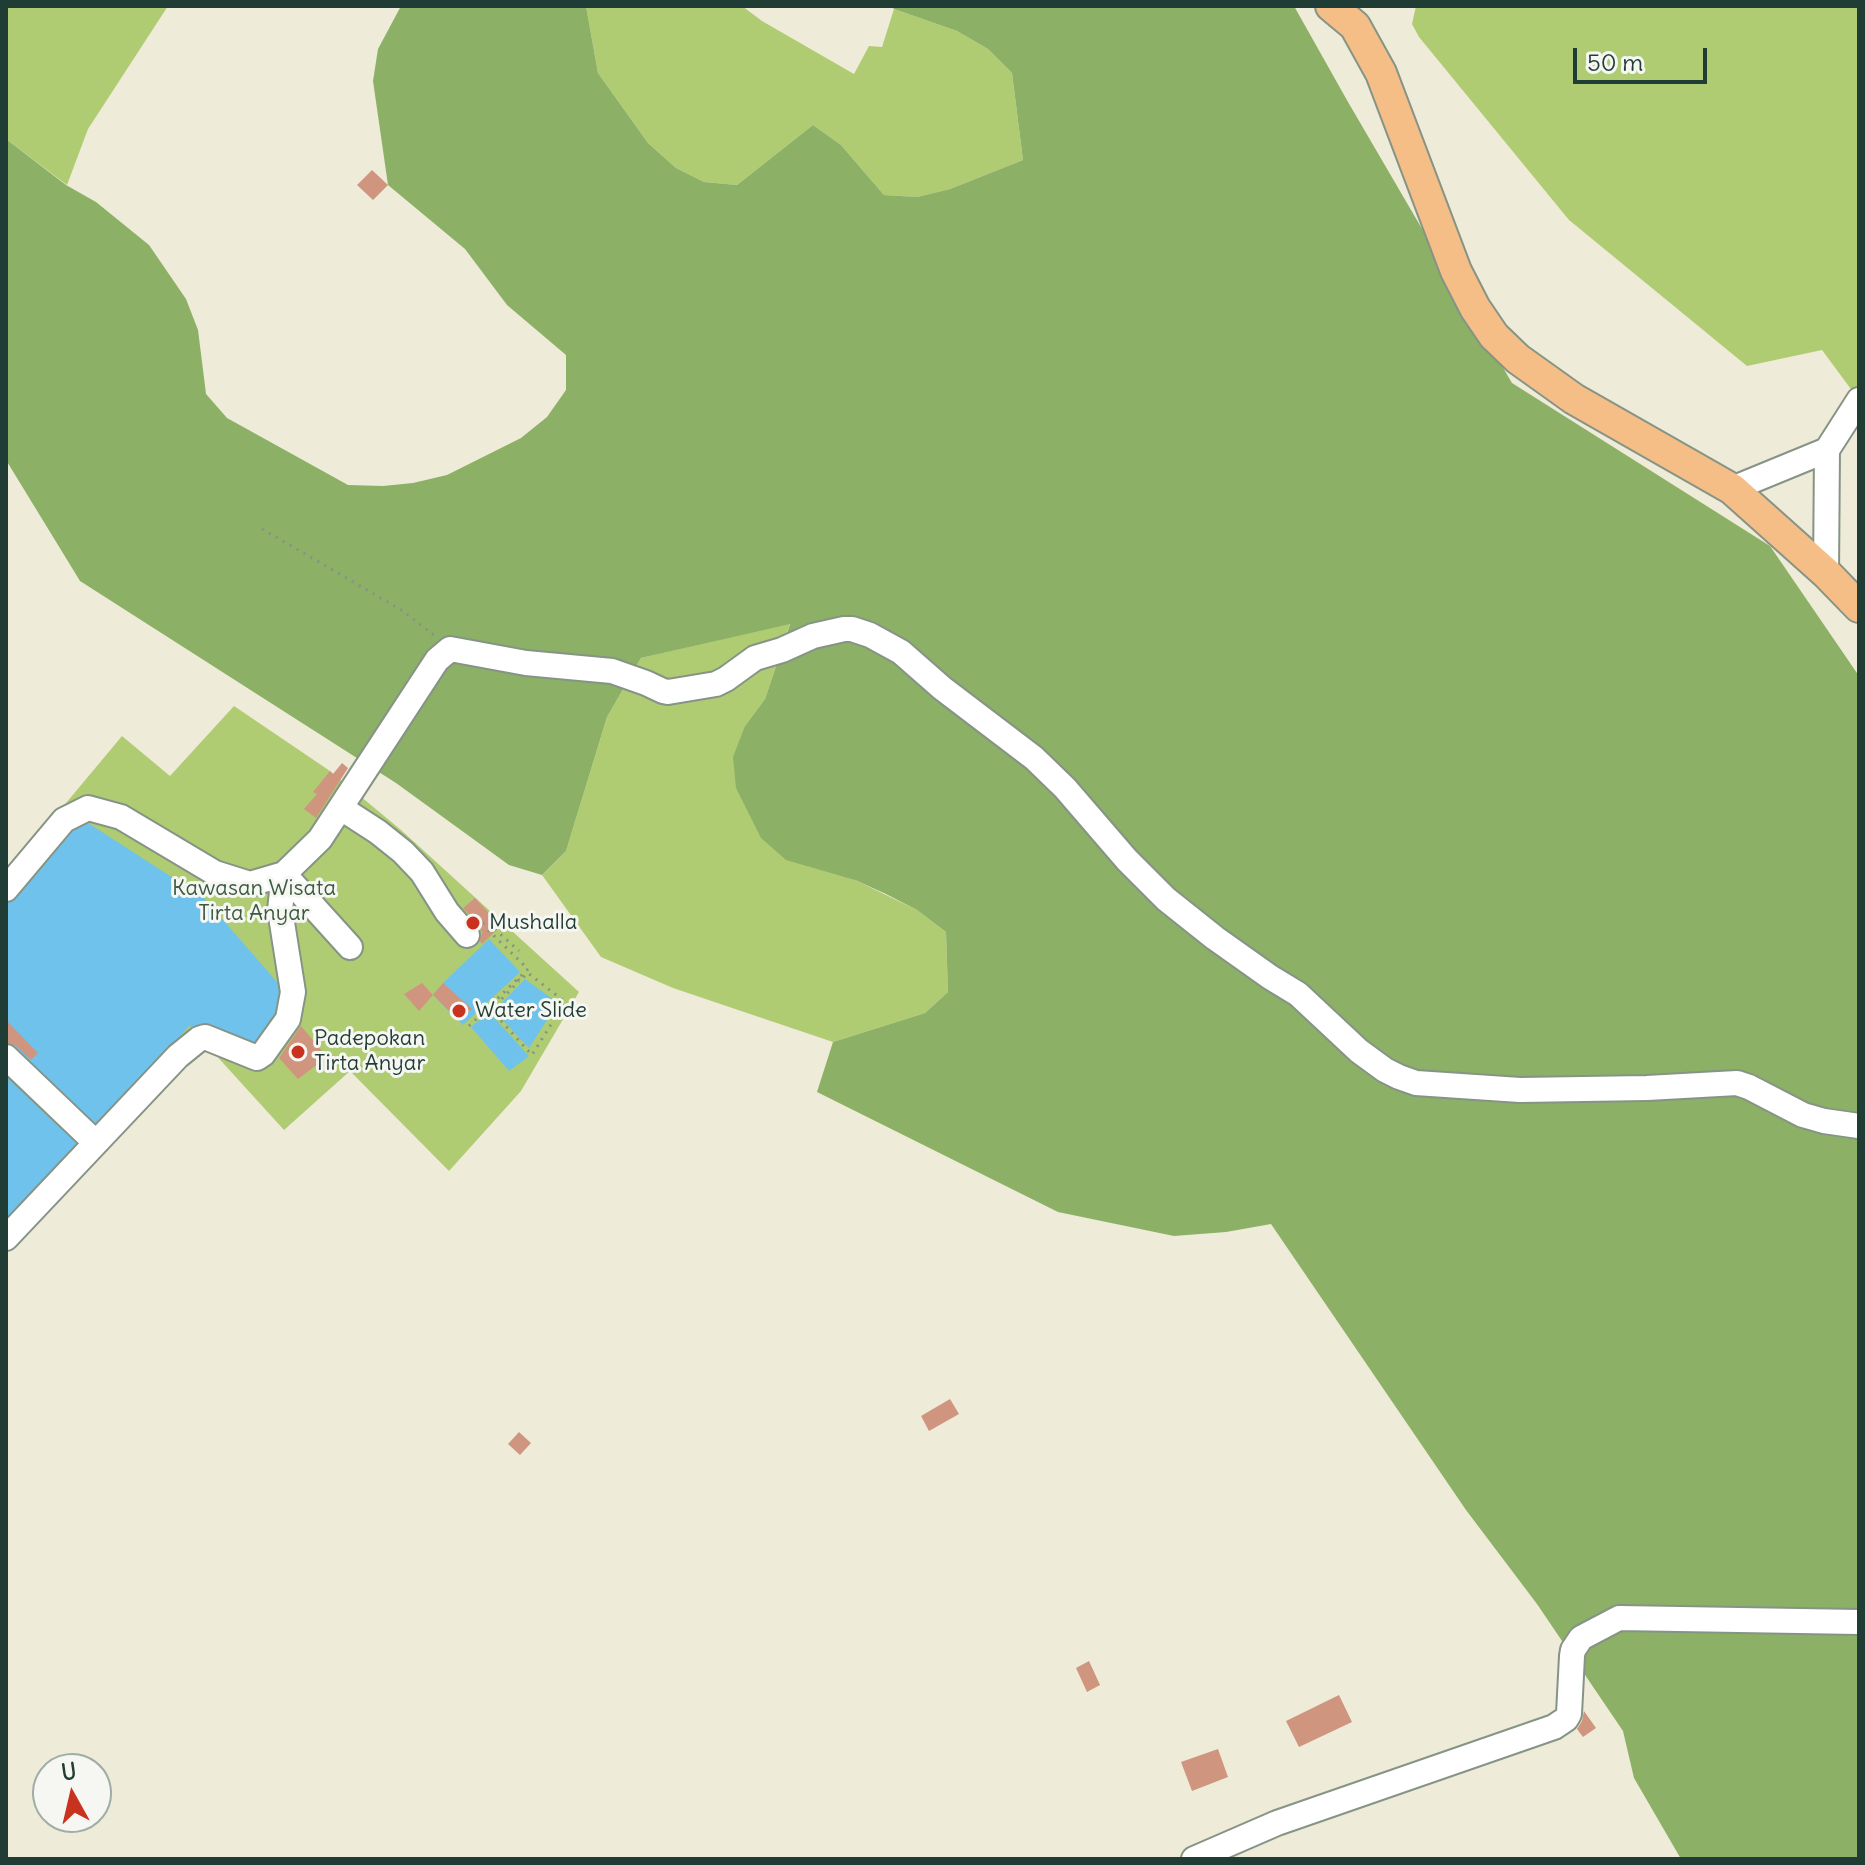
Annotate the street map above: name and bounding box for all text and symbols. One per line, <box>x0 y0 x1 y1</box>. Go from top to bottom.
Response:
scale bar <box>1577 32 1711 82</box>
text: 50 m <box>1587 47 1643 77</box>
park label: Kawasan Wisata Tirta Anyar <box>172 876 336 928</box>
place label: Mushalla <box>489 910 577 936</box>
marker: Mushalla <box>464 914 482 932</box>
place label: Water Slide <box>475 998 587 1024</box>
marker: Water Slide <box>450 1002 468 1020</box>
place label: Padepokan Tirta Anyar <box>314 1026 425 1078</box>
marker: Padepokan Tirta Anyar <box>289 1043 307 1061</box>
north arrow <box>32 1753 112 1833</box>
text: U <box>60 1756 78 1786</box>

